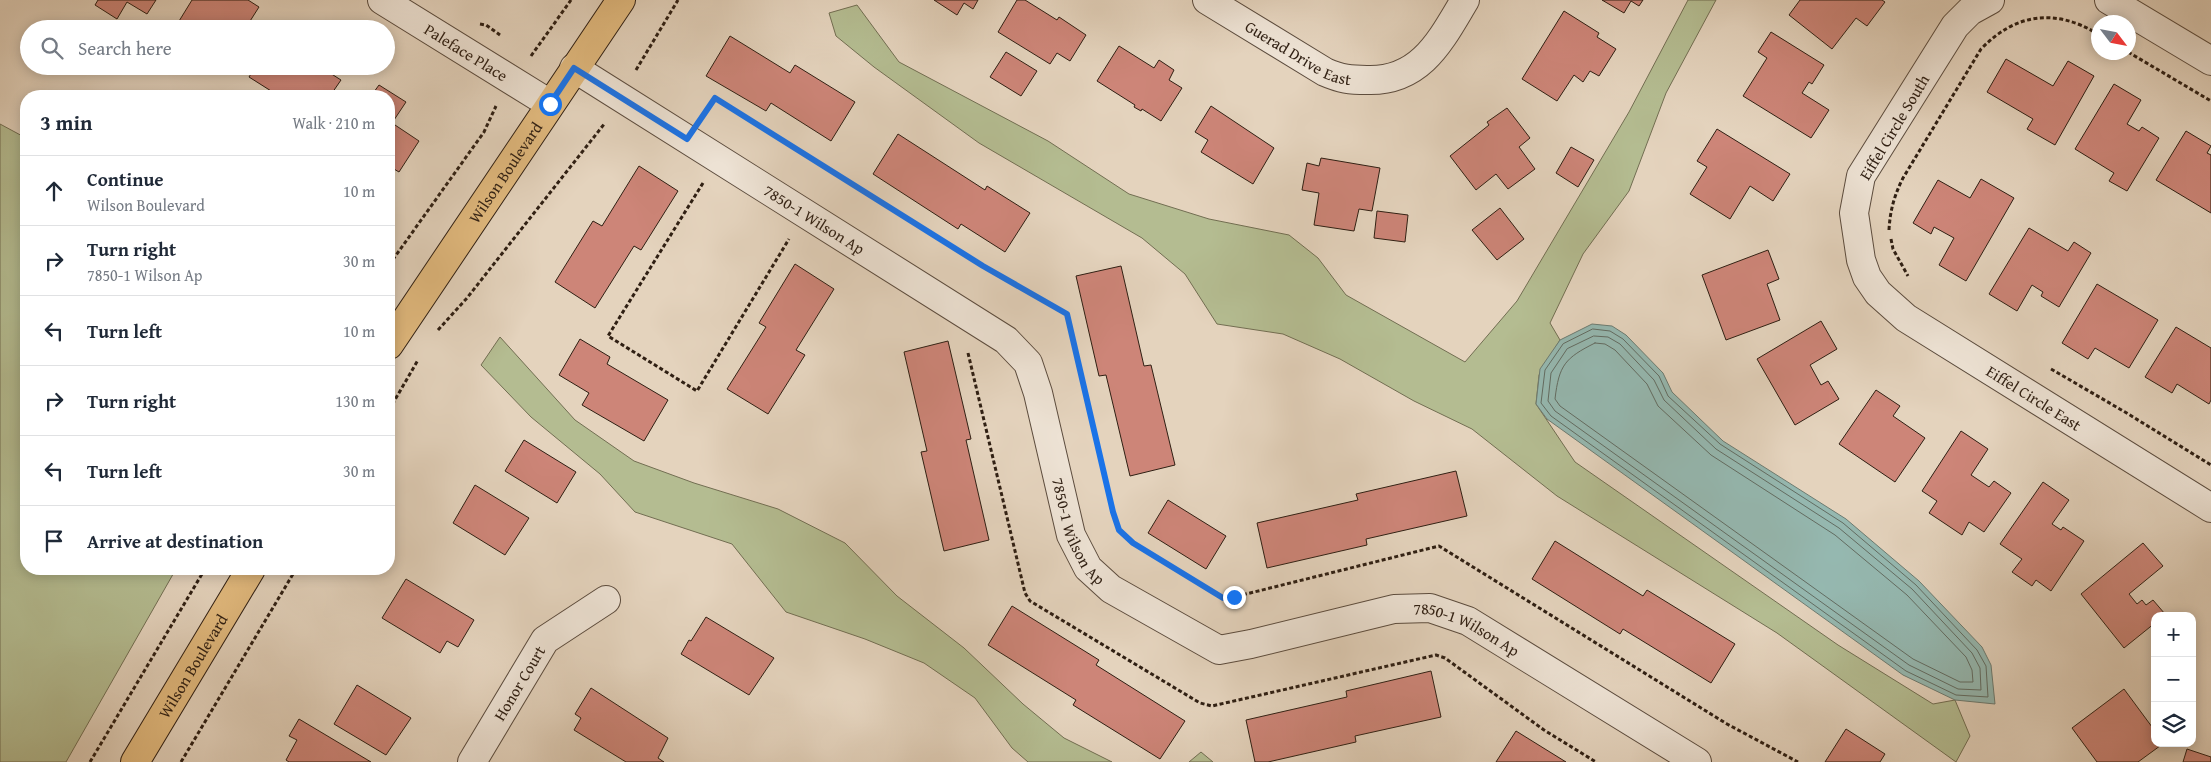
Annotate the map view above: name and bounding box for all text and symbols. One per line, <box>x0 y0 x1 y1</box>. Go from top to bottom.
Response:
street label: Guerad Drive East <box>1241 14 1353 91</box>
north arrow <box>2091 15 2136 60</box>
street label: Paleface Place <box>420 17 513 87</box>
search box <box>20 20 395 75</box>
icon: search <box>38 34 66 62</box>
text: Search here <box>78 34 172 62</box>
street label: Eiffel Circle South <box>1853 70 1935 184</box>
route start <box>539 93 562 116</box>
text: 3 min <box>40 107 92 138</box>
text: Walk · 210 m <box>292 111 375 135</box>
street label: Wilson Boulevard <box>462 116 548 228</box>
text: Continue <box>87 165 164 193</box>
icon: ahead <box>40 177 68 205</box>
street label: 7850-1 Wilson Ap <box>759 178 870 260</box>
text: 10 m <box>343 179 375 203</box>
text: Wilson Boulevard <box>87 193 205 217</box>
text: Turn right <box>87 235 176 263</box>
icon: right <box>40 247 68 275</box>
text: 30 m <box>343 249 375 273</box>
text: 7850-1 Wilson Ap <box>87 263 202 287</box>
icon: left <box>40 317 68 345</box>
text: Turn left <box>87 317 162 345</box>
text: 10 m <box>343 319 375 343</box>
street label: Eiffel Circle East <box>1982 359 2086 437</box>
icon: right <box>40 387 68 415</box>
text: Turn right <box>87 387 176 415</box>
text: 130 m <box>335 389 375 413</box>
icon: left <box>40 457 68 485</box>
text: Turn left <box>87 457 162 485</box>
text: 30 m <box>343 459 375 483</box>
street label: 7850-1 Wilson Ap <box>1046 475 1111 591</box>
icon: arrive <box>40 527 68 555</box>
text: Arrive at destination <box>87 527 263 555</box>
route end <box>1223 586 1246 609</box>
street label: 7850-1 Wilson Ap <box>1413 596 1525 662</box>
street label: Wilson Boulevard <box>152 609 234 723</box>
map controls <box>2151 612 2196 747</box>
button: + <box>2151 612 2196 657</box>
street label: Honor Court <box>487 641 551 725</box>
button: − <box>2151 657 2196 702</box>
button: layers <box>2151 702 2196 747</box>

